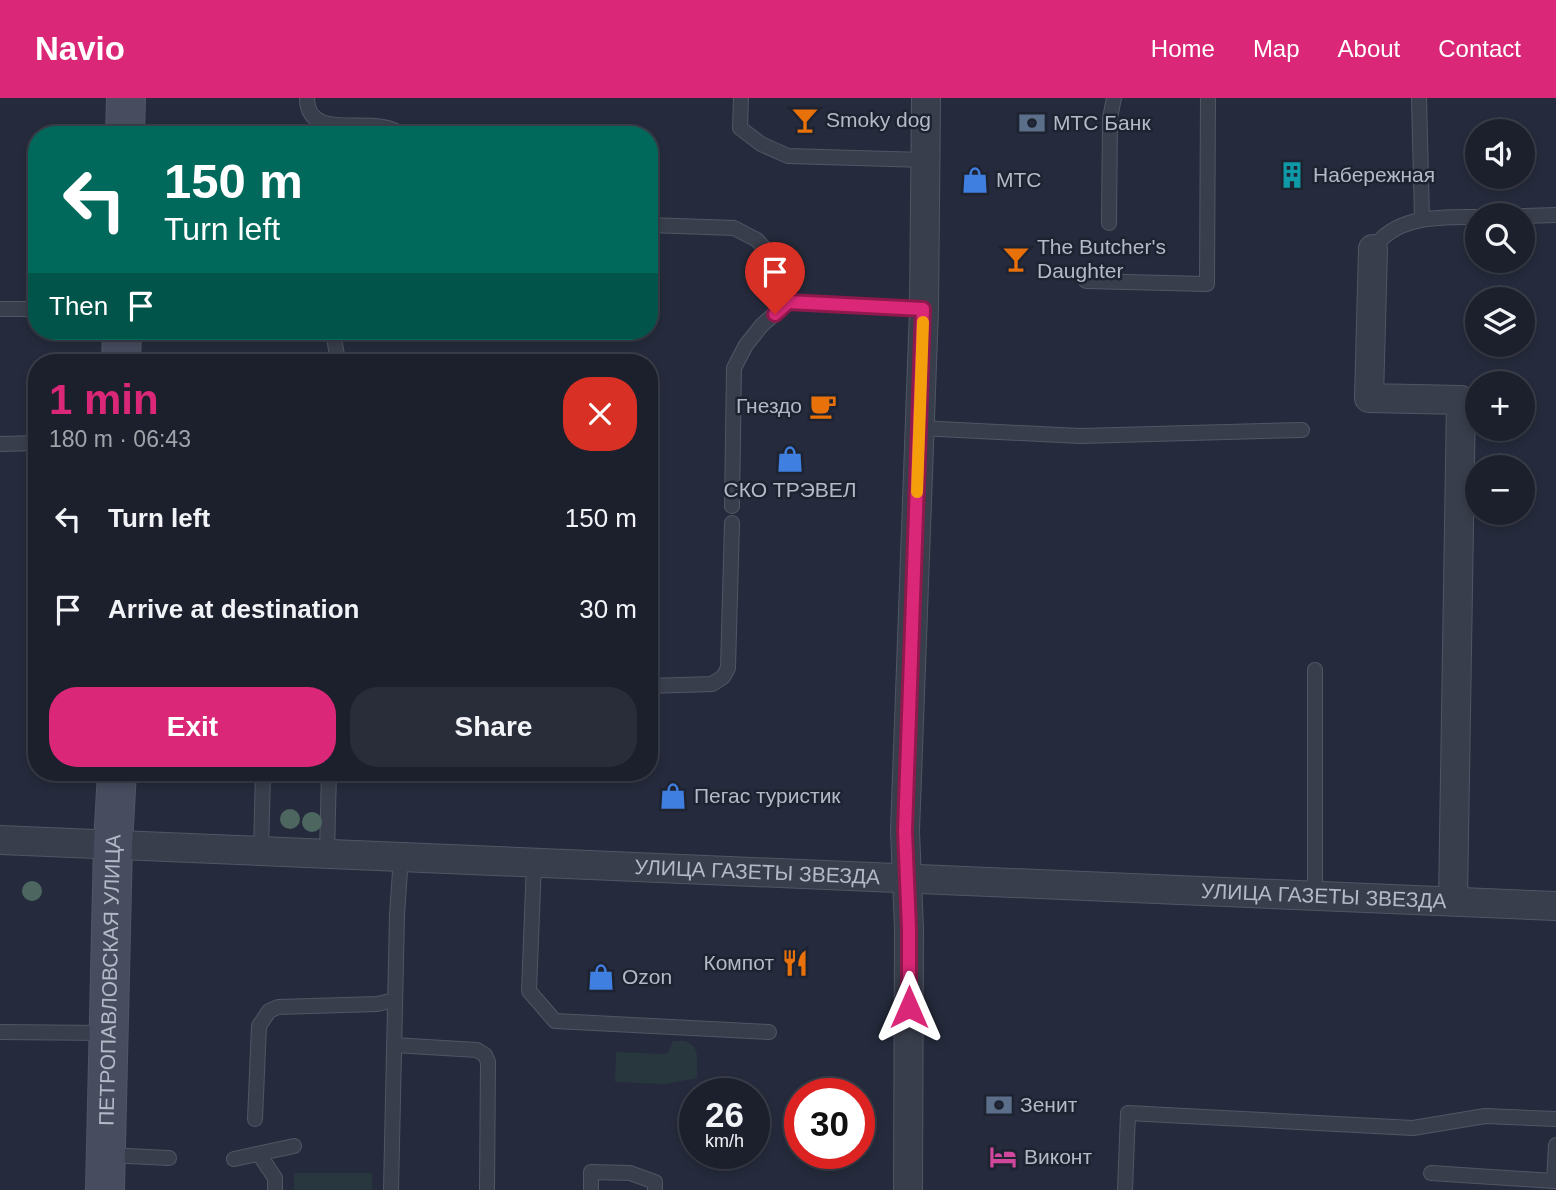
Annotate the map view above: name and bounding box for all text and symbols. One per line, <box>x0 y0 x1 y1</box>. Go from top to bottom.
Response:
text: Navio <box>35 30 125 67</box>
text: Home <box>1151 35 1215 62</box>
text: Map <box>1253 35 1300 62</box>
text: About <box>1338 35 1400 62</box>
text: Contact <box>1438 35 1521 62</box>
bar icon: Smoky dog <box>790 105 820 135</box>
place label: Smoky dog <box>826 108 931 131</box>
bank icon: МТС Банк <box>1017 108 1047 138</box>
place label: МТС Банк <box>1053 111 1151 134</box>
map controls <box>1465 119 1535 525</box>
button: sound <box>1465 119 1535 189</box>
icon: left <box>49 154 140 245</box>
text: 150 m <box>164 154 303 208</box>
building icon: Набережная <box>1277 160 1307 190</box>
place label: Набережная <box>1313 163 1435 186</box>
shop icon: МТС <box>960 165 990 195</box>
place label: МТС <box>996 168 1042 191</box>
button: search <box>1465 203 1535 273</box>
text: Turn left <box>164 211 280 247</box>
place label: The Butcher's Daughter <box>1037 235 1166 282</box>
pin <box>745 242 805 314</box>
bar icon: The Butcher's Daughter <box>1001 244 1031 274</box>
icon: arrive <box>756 253 794 291</box>
icon: arrive <box>122 287 160 325</box>
button: layers <box>1465 287 1535 357</box>
text: Then <box>49 291 108 321</box>
button: + <box>1465 371 1535 441</box>
text: 1 min <box>49 376 159 423</box>
button: close <box>563 377 637 451</box>
cafe icon: Гнездо <box>808 391 838 421</box>
place label: Гнездо <box>736 394 802 417</box>
text: 180 m · 06:43 <box>49 426 191 452</box>
shop icon: СКО ТРЭВЕЛ <box>775 444 805 474</box>
button: − <box>1465 455 1535 525</box>
place label: СКО ТРЭВЕЛ <box>723 478 857 501</box>
icon: left <box>49 500 87 538</box>
text: Turn left <box>108 503 210 533</box>
text: 150 m <box>565 503 637 533</box>
icon: arrive <box>49 591 87 629</box>
text: Arrive at destination <box>108 594 359 624</box>
text: 30 m <box>579 594 637 624</box>
button: Exit <box>49 687 336 767</box>
button: Share <box>350 687 637 767</box>
shop icon: Пегас туристик <box>658 781 688 811</box>
place label: Пегас туристик <box>694 784 841 807</box>
street label: ПЕТРОПАВЛОВСКАЯ УЛИЦА <box>94 834 125 1126</box>
street label: УЛИЦА ГАЗЕТЫ ЗВЕЗДА <box>634 855 881 888</box>
street label: УЛИЦА ГАЗЕТЫ ЗВЕЗДА <box>1201 879 1447 912</box>
restaurant icon: Компот <box>780 948 810 978</box>
place label: Компот <box>703 951 774 974</box>
shop icon: Ozon <box>586 962 616 992</box>
place label: Ozon <box>622 965 672 988</box>
position arrow <box>872 970 946 1044</box>
speed limit sign: 30 <box>784 1078 875 1169</box>
bank icon: Зенит <box>984 1090 1014 1120</box>
place label: Зенит <box>1020 1093 1078 1116</box>
text: 26 <box>705 1095 744 1134</box>
text: km/h <box>705 1131 744 1151</box>
hotel icon: Виконт <box>988 1142 1018 1172</box>
place label: Виконт <box>1024 1145 1092 1168</box>

